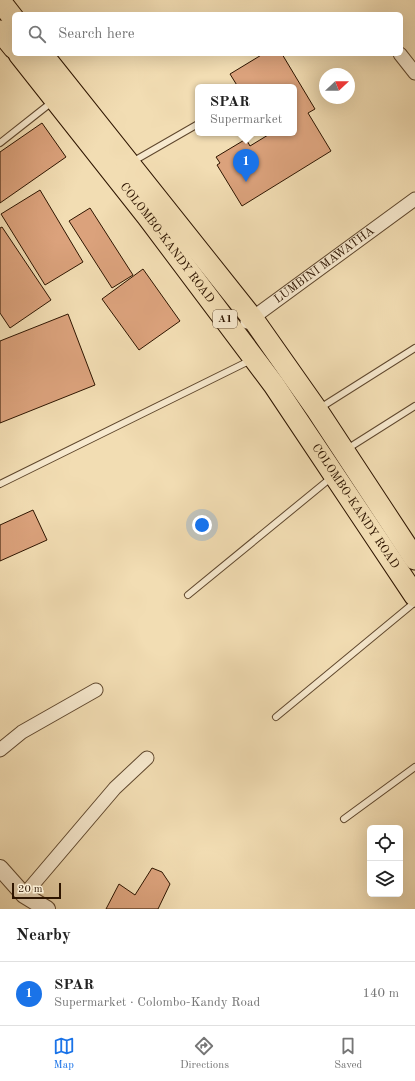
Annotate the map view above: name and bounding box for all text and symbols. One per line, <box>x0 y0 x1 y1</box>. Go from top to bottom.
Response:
search box <box>12 12 403 56</box>
icon: search <box>26 23 48 45</box>
text: Search here <box>58 27 135 42</box>
north arrow <box>319 68 355 104</box>
popup <box>195 84 297 136</box>
text: SPAR <box>210 95 250 110</box>
text: Supermarket <box>210 113 282 126</box>
pin: 1 <box>233 149 259 182</box>
street label: COLOMBO-KANDY ROAD <box>117 181 216 305</box>
street label: LUMBINI MAWATHA <box>272 225 377 306</box>
road number: A1 <box>213 310 237 328</box>
street label: COLOMBO-KANDY ROAD <box>309 442 401 571</box>
your location <box>192 515 212 535</box>
map controls <box>367 825 403 897</box>
button: locate <box>367 825 403 861</box>
button: layers <box>367 861 403 897</box>
scale bar <box>12 881 61 900</box>
text: 20 m <box>18 884 43 895</box>
text: Nearby <box>16 927 71 944</box>
text: SPAR <box>54 978 94 993</box>
text: 1 <box>25 987 33 1000</box>
text: 140 m <box>362 987 399 1000</box>
text: Supermarket · Colombo-Kandy Road <box>54 996 260 1009</box>
tab: Map <box>53 1035 75 1073</box>
tab: Directions <box>180 1035 229 1073</box>
tab: Saved <box>334 1035 362 1073</box>

